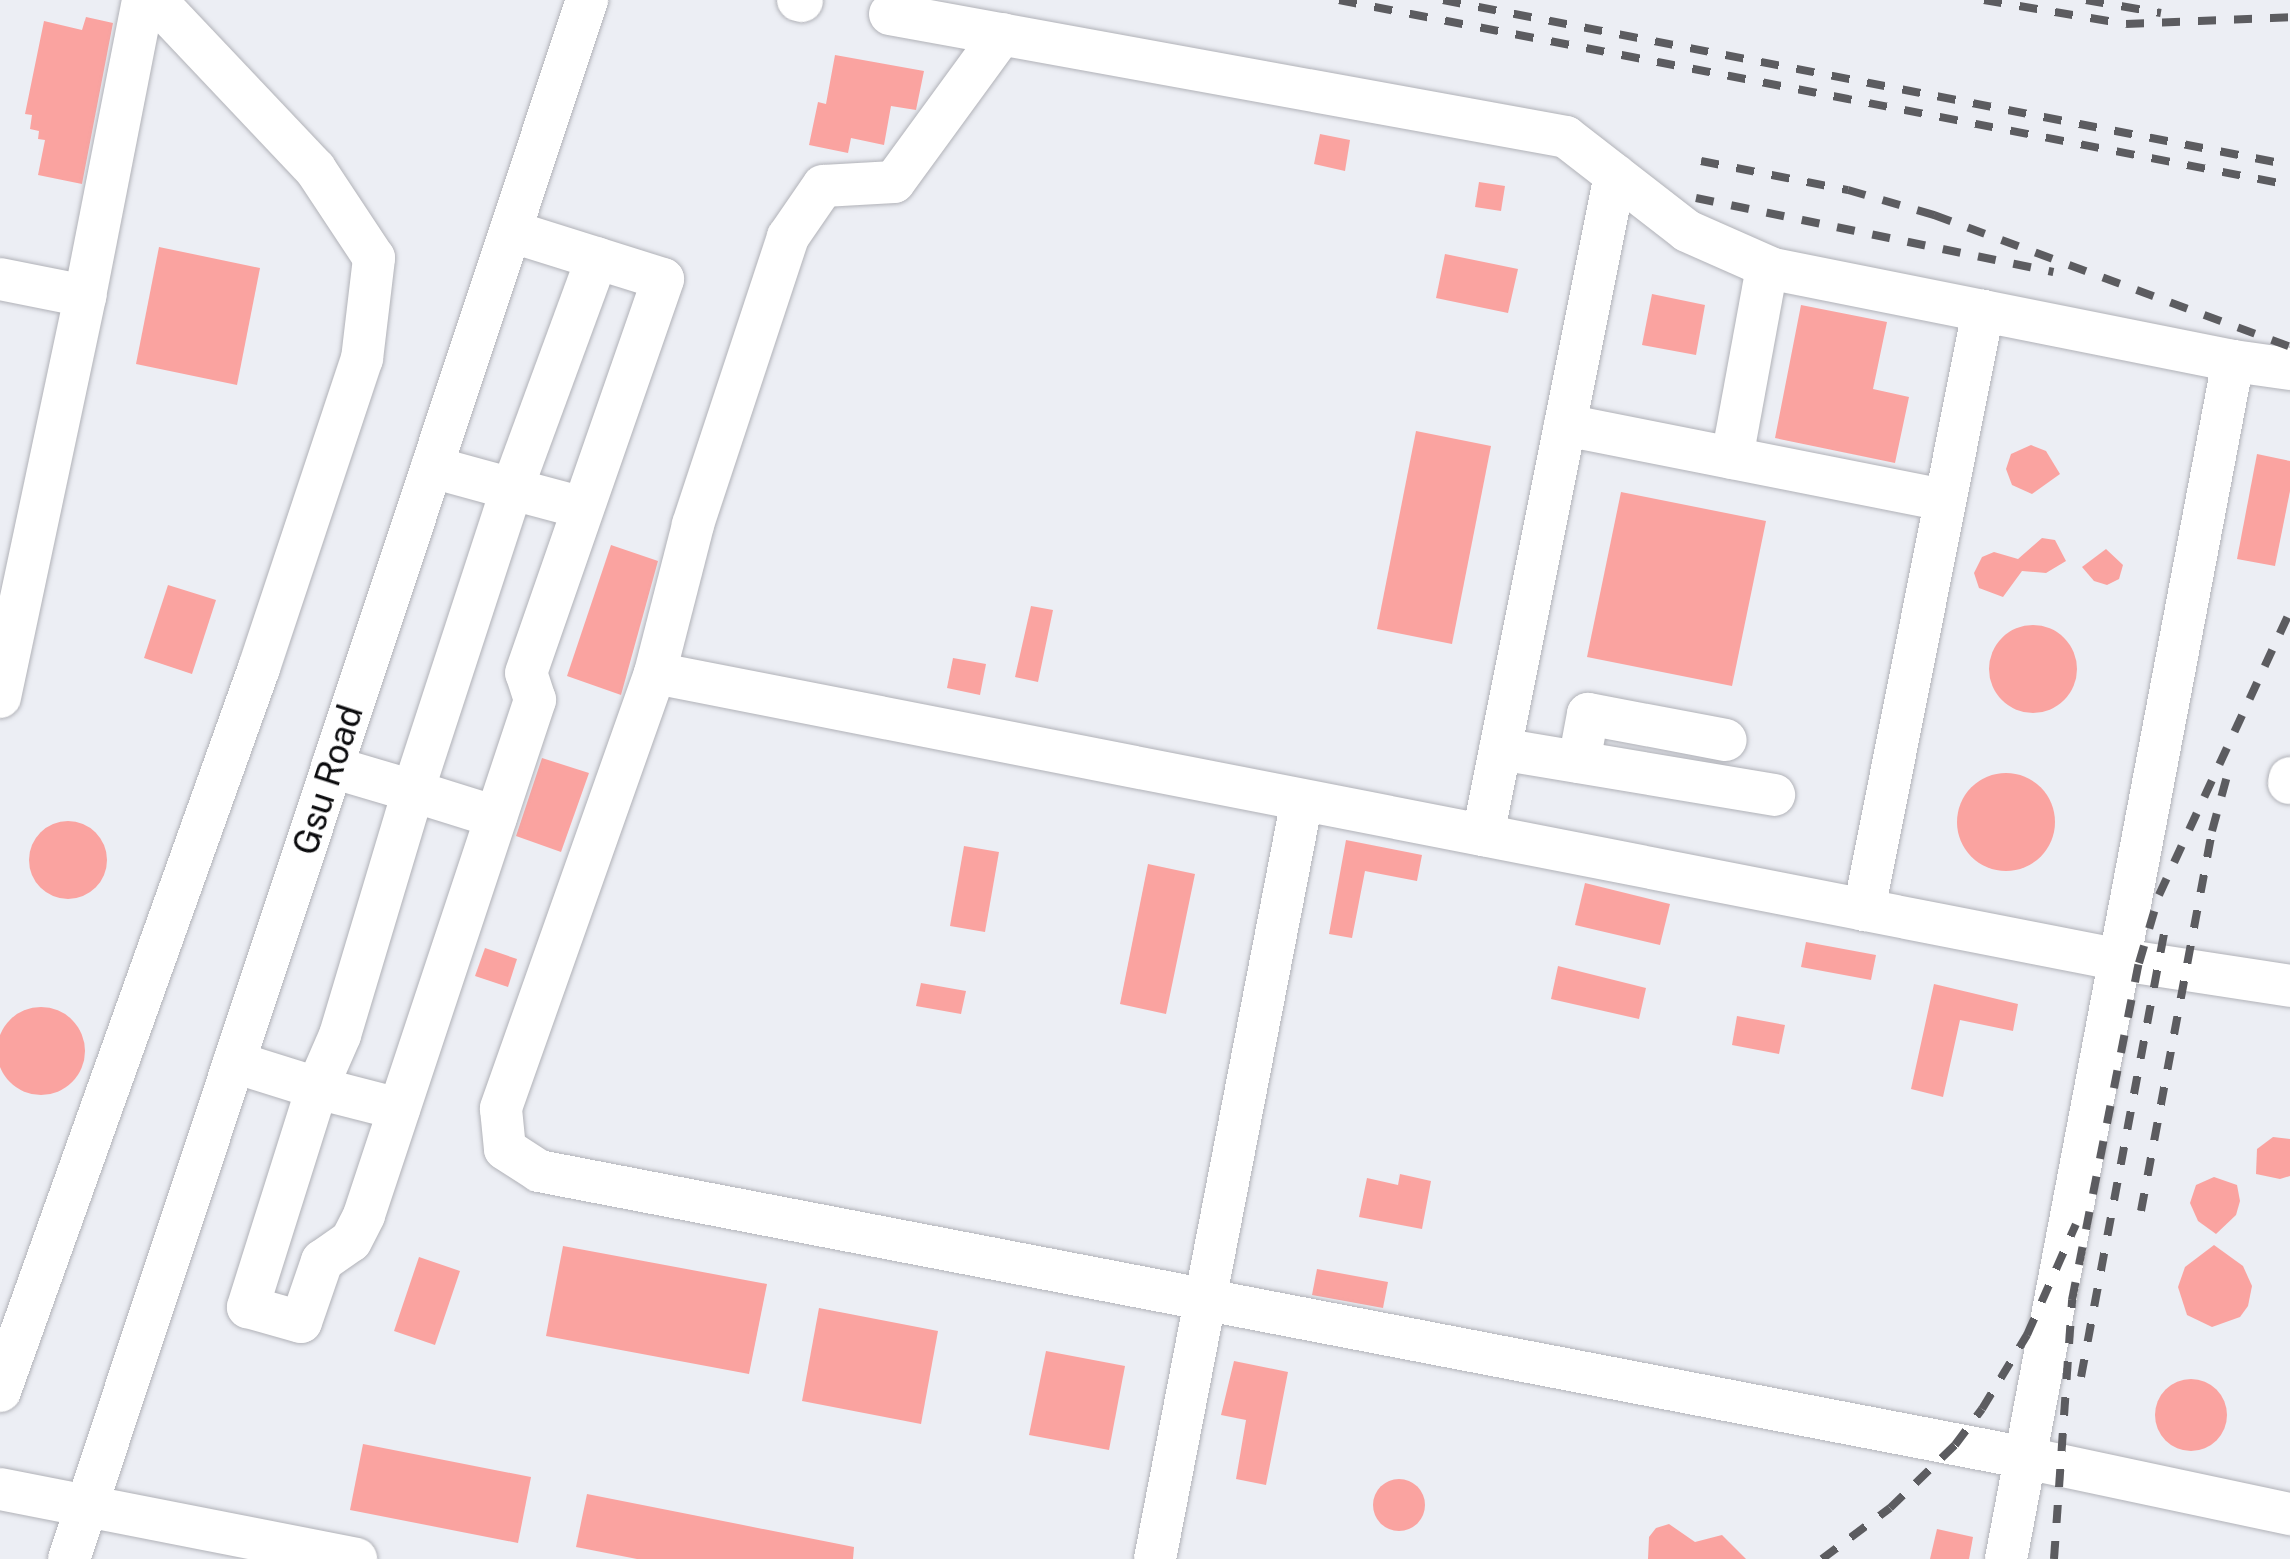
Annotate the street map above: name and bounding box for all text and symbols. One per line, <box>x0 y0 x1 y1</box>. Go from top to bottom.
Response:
street label: Gsu Road <box>284 700 372 860</box>

